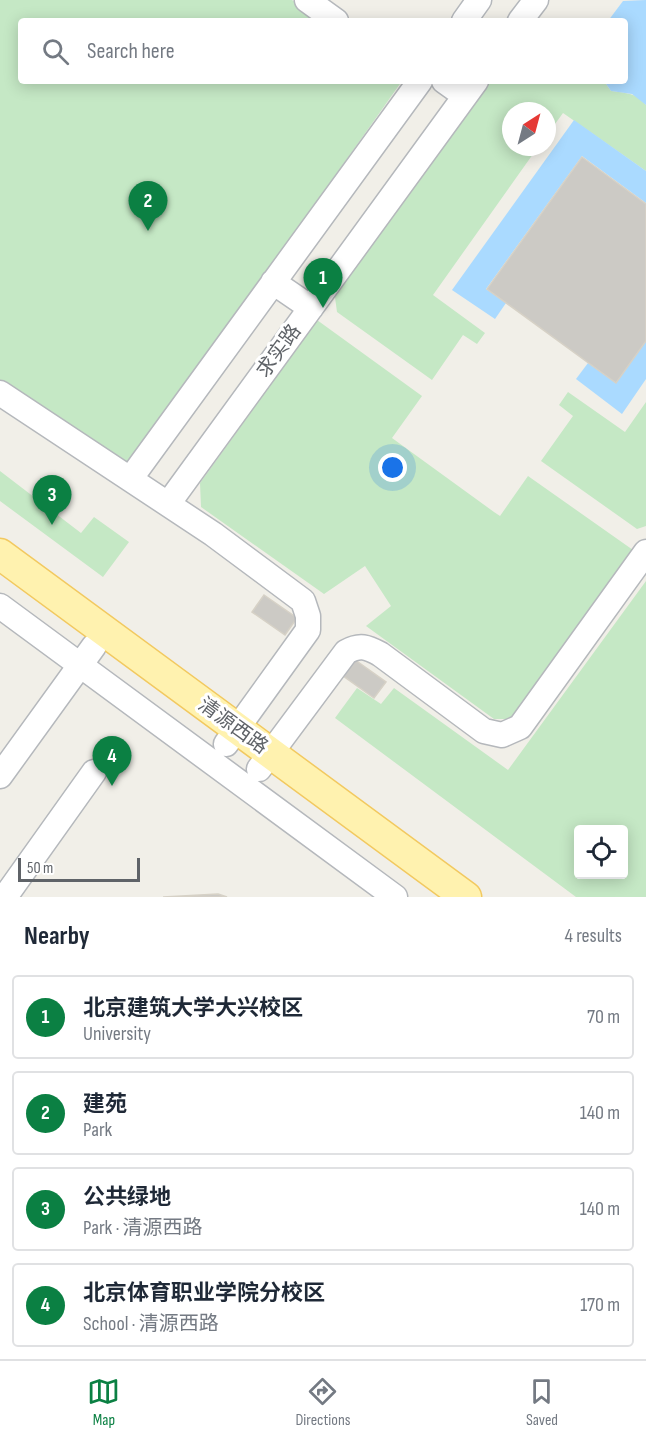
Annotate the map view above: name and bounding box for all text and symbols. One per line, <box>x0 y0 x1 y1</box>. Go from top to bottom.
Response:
search box <box>18 18 628 84</box>
icon: search <box>39 35 72 68</box>
text: Search here <box>87 38 174 65</box>
north arrow <box>502 102 556 156</box>
pin: 2 <box>128 182 168 231</box>
pin: 1 <box>304 258 342 308</box>
street label: 求实路 <box>252 320 306 382</box>
your location <box>378 453 407 482</box>
pin: 3 <box>32 476 72 525</box>
street label: 清源西路 <box>194 693 272 759</box>
pin: 4 <box>92 736 132 786</box>
map controls <box>574 825 628 879</box>
button: locate <box>574 825 628 879</box>
scale bar <box>18 855 140 882</box>
text: 50 m <box>27 859 53 878</box>
text: Nearby <box>24 921 90 952</box>
text: 4 results <box>565 924 622 948</box>
text: 北京建筑大学大兴校区 <box>83 995 303 1022</box>
text: 1 <box>42 1005 49 1029</box>
text: 70 m <box>587 1005 620 1029</box>
text: University <box>83 1022 151 1046</box>
text: 建苑 <box>83 1091 127 1118</box>
text: 2 <box>41 1101 50 1125</box>
text: 140 m <box>580 1101 620 1125</box>
text: Park <box>83 1118 112 1142</box>
text: 公共绿地 <box>83 1184 171 1211</box>
text: 3 <box>41 1197 50 1221</box>
text: 140 m <box>580 1197 620 1221</box>
text: Park · 清源西路 <box>83 1216 203 1240</box>
text: 北京体育职业学院分校区 <box>83 1280 325 1307</box>
text: 4 <box>41 1293 50 1317</box>
text: 170 m <box>580 1293 620 1317</box>
text: School · 清源西路 <box>83 1312 219 1336</box>
tab: Map <box>87 1375 120 1430</box>
tab: Directions <box>295 1375 350 1430</box>
tab: Saved <box>525 1375 558 1430</box>

